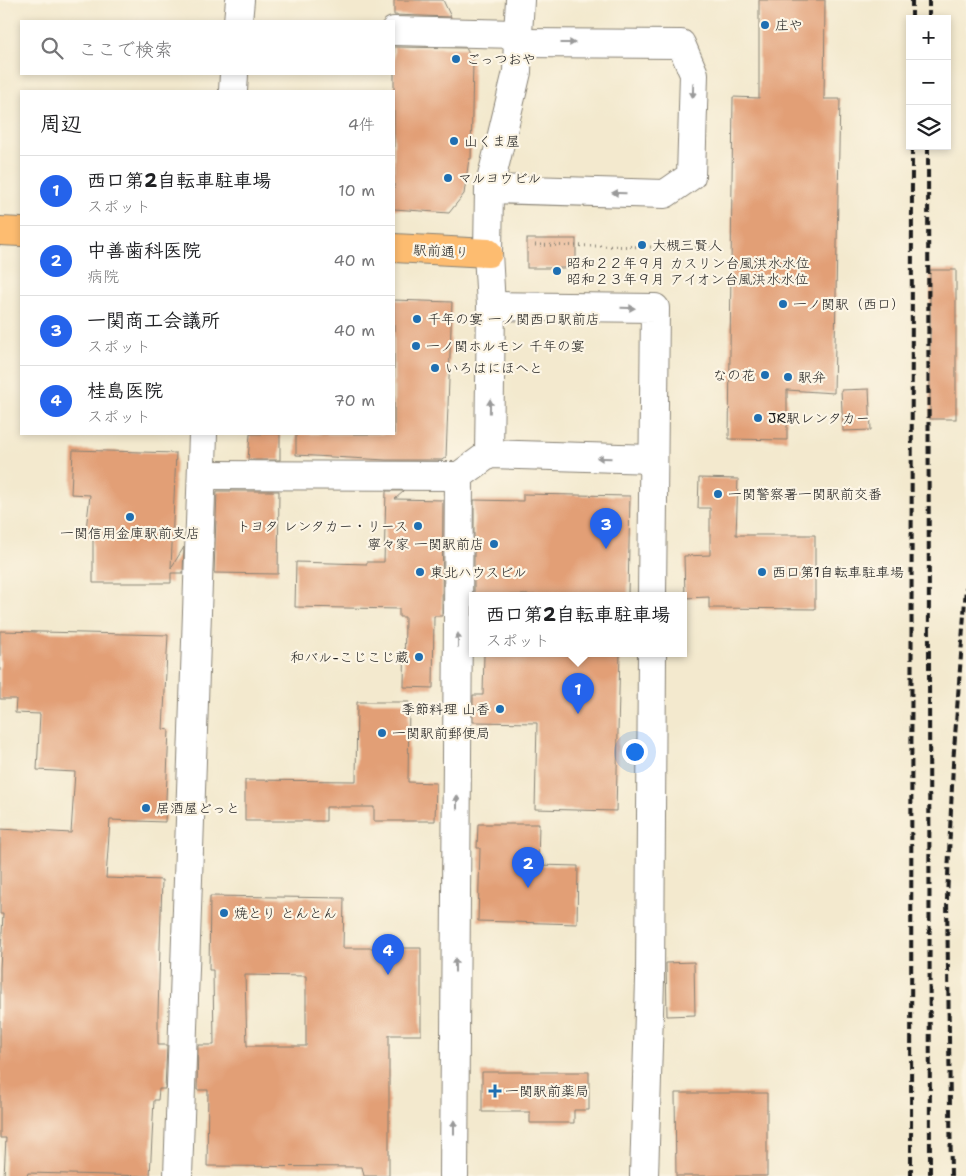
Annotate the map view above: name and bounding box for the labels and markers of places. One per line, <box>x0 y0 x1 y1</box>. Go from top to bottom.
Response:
place label: 庄や <box>775 16 803 34</box>
marker: 庄や <box>759 19 771 31</box>
place label: ごっつおや <box>466 50 536 68</box>
marker: ごっつおや <box>450 53 462 65</box>
place label: 山くま屋 <box>464 132 520 150</box>
marker: 山くま屋 <box>448 135 460 147</box>
place label: マルヨウビル <box>458 169 541 187</box>
marker: マルヨウビル <box>442 172 454 184</box>
place label: 大槻三賢人 <box>652 236 722 254</box>
marker: 大槻三賢人 <box>636 239 648 251</box>
place label: 昭和２２年９月 カスリン台風洪水水位 昭和２３年９月 アイオン台風洪水水位 <box>567 254 810 288</box>
marker: 昭和２２年９月 カスリン台風洪水水位 昭和２３年９月 アイオン台風洪水水位 <box>551 265 563 277</box>
place label: 一ノ関駅（西口） <box>793 295 905 313</box>
marker: 一ノ関駅（西口） <box>777 298 789 310</box>
place label: 千年の宴 一ノ関西口駅前店 <box>427 310 600 328</box>
marker: 千年の宴 一ノ関西口駅前店 <box>411 313 423 325</box>
place label: 一ノ関ホルモン 千年の宴 <box>426 337 585 355</box>
marker: 一ノ関ホルモン 千年の宴 <box>410 340 422 352</box>
place label: いろはにほへと <box>445 359 543 377</box>
marker: いろはにほへと <box>429 362 441 374</box>
place label: なの花 <box>713 366 755 384</box>
place label: 駅弁 <box>798 368 826 386</box>
marker: なの花 <box>759 369 771 381</box>
marker: 駅弁 <box>782 371 794 383</box>
place label: JR駅レンタカー <box>768 409 870 427</box>
marker: JR駅レンタカー <box>752 412 764 424</box>
place label: 一関警察署一関駅前交番 <box>728 485 882 503</box>
marker: 一関警察署一関駅前交番 <box>712 488 724 500</box>
pin: 3 <box>590 508 622 549</box>
marker: 一関信用金庫駅前支店 <box>124 511 136 523</box>
place label: トヨタ レンタカー・リース <box>237 517 408 535</box>
marker: トヨタ レンタカー・リース <box>412 520 424 532</box>
place label: 一関信用金庫駅前支店 <box>60 524 200 542</box>
place label: 寧々家 一関駅前店 <box>367 535 484 553</box>
marker: 寧々家 一関駅前店 <box>488 538 500 550</box>
place label: 東北ハウスビル <box>430 563 527 581</box>
place label: 西口第1自転車駐車場 <box>772 563 904 581</box>
marker: 東北ハウスビル <box>414 566 426 578</box>
marker: 西口第1自転車駐車場 <box>756 566 768 578</box>
place label: 和バル-こじこじ蔵 <box>290 648 409 666</box>
marker: 和バル-こじこじ蔵 <box>413 651 425 663</box>
pin: 1 <box>562 673 594 714</box>
place label: 季節料理 山香 <box>401 700 490 718</box>
marker: 季節料理 山香 <box>494 703 506 715</box>
place label: 一関駅前郵便局 <box>392 724 490 742</box>
marker: 一関駅前郵便局 <box>376 727 388 739</box>
place label: 居酒屋どっと <box>156 799 240 817</box>
marker: 居酒屋どっと <box>140 802 152 814</box>
pin: 2 <box>512 847 544 888</box>
place label: 焼とり とんとん <box>234 904 337 922</box>
marker: 焼とり とんとん <box>218 907 230 919</box>
pin: 4 <box>372 934 404 975</box>
place label: 一関駅前薬局 <box>505 1082 589 1100</box>
marker: 一関駅前薬局 <box>489 1085 501 1097</box>

